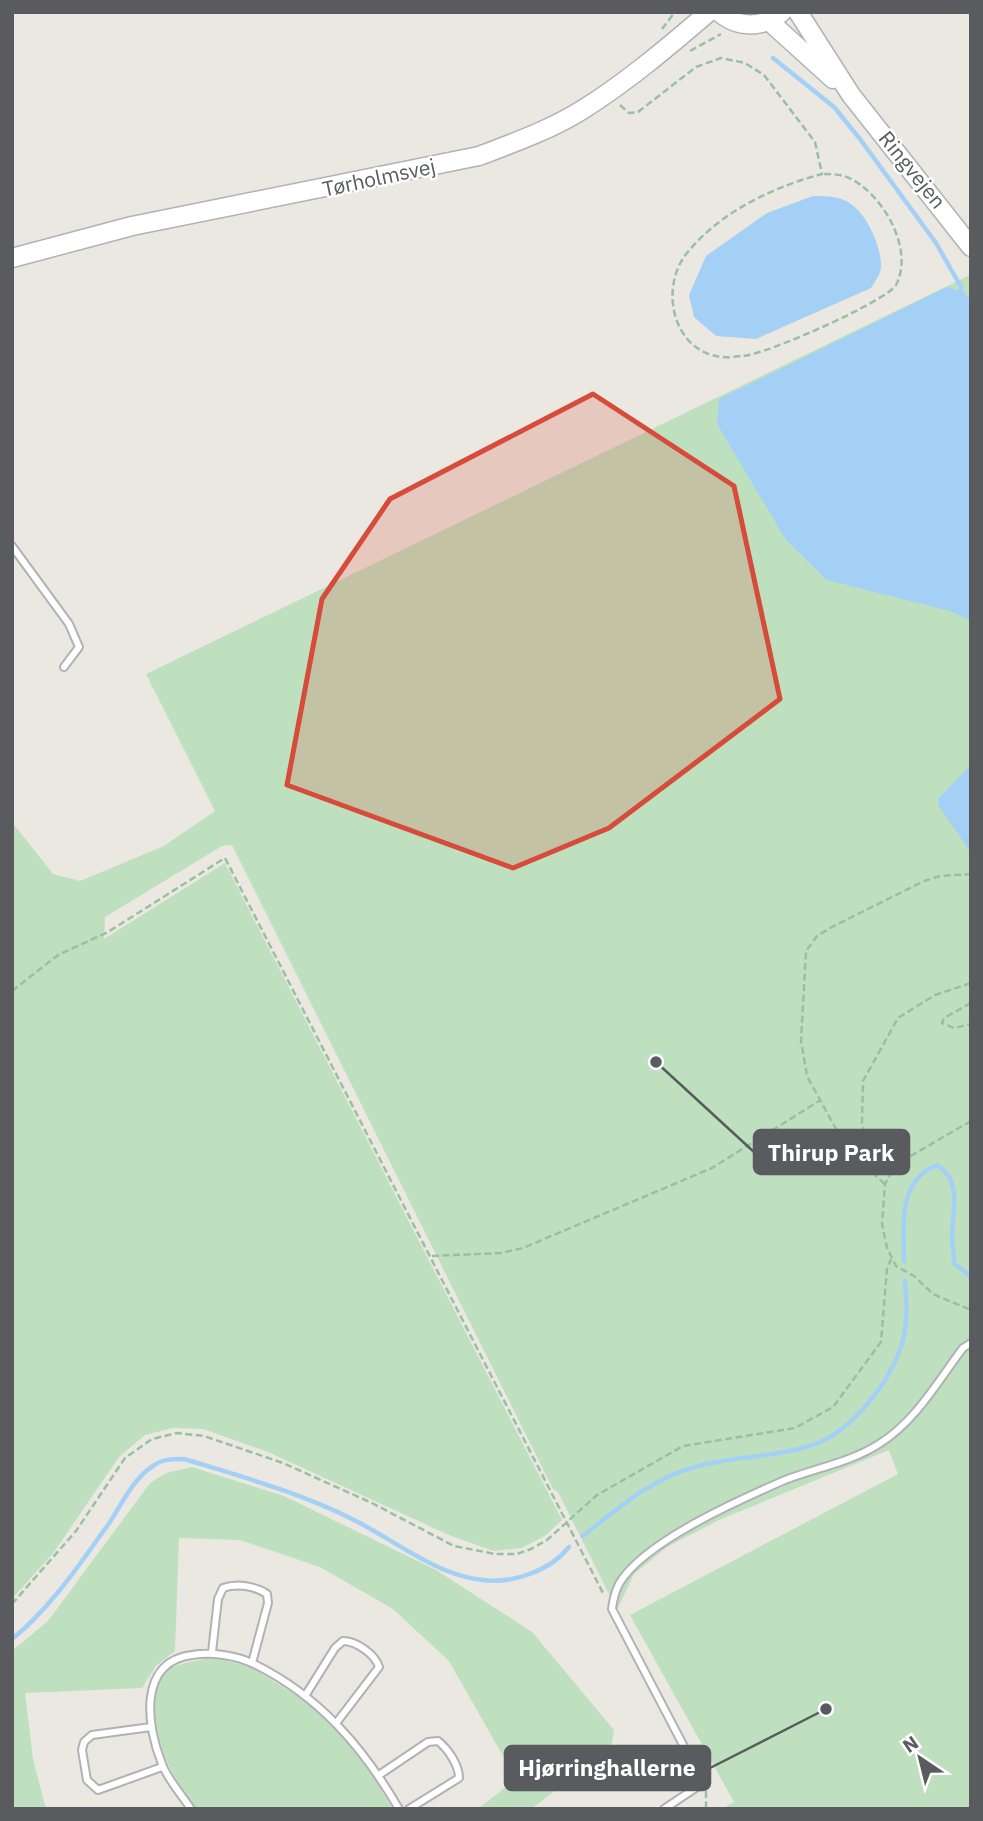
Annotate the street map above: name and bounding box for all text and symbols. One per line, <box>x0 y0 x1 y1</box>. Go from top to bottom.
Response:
street label: Ringvejen <box>873 125 953 214</box>
street label: Tørholmsvej <box>320 151 438 203</box>
callout: Thirup Park <box>754 1130 909 1174</box>
text: Thirup Park <box>768 1137 895 1167</box>
north arrow <box>885 1723 955 1793</box>
text: N <box>898 1730 923 1758</box>
callout: Hjørringhallerne <box>505 1746 710 1790</box>
text: Hjørringhallerne <box>518 1752 696 1782</box>

